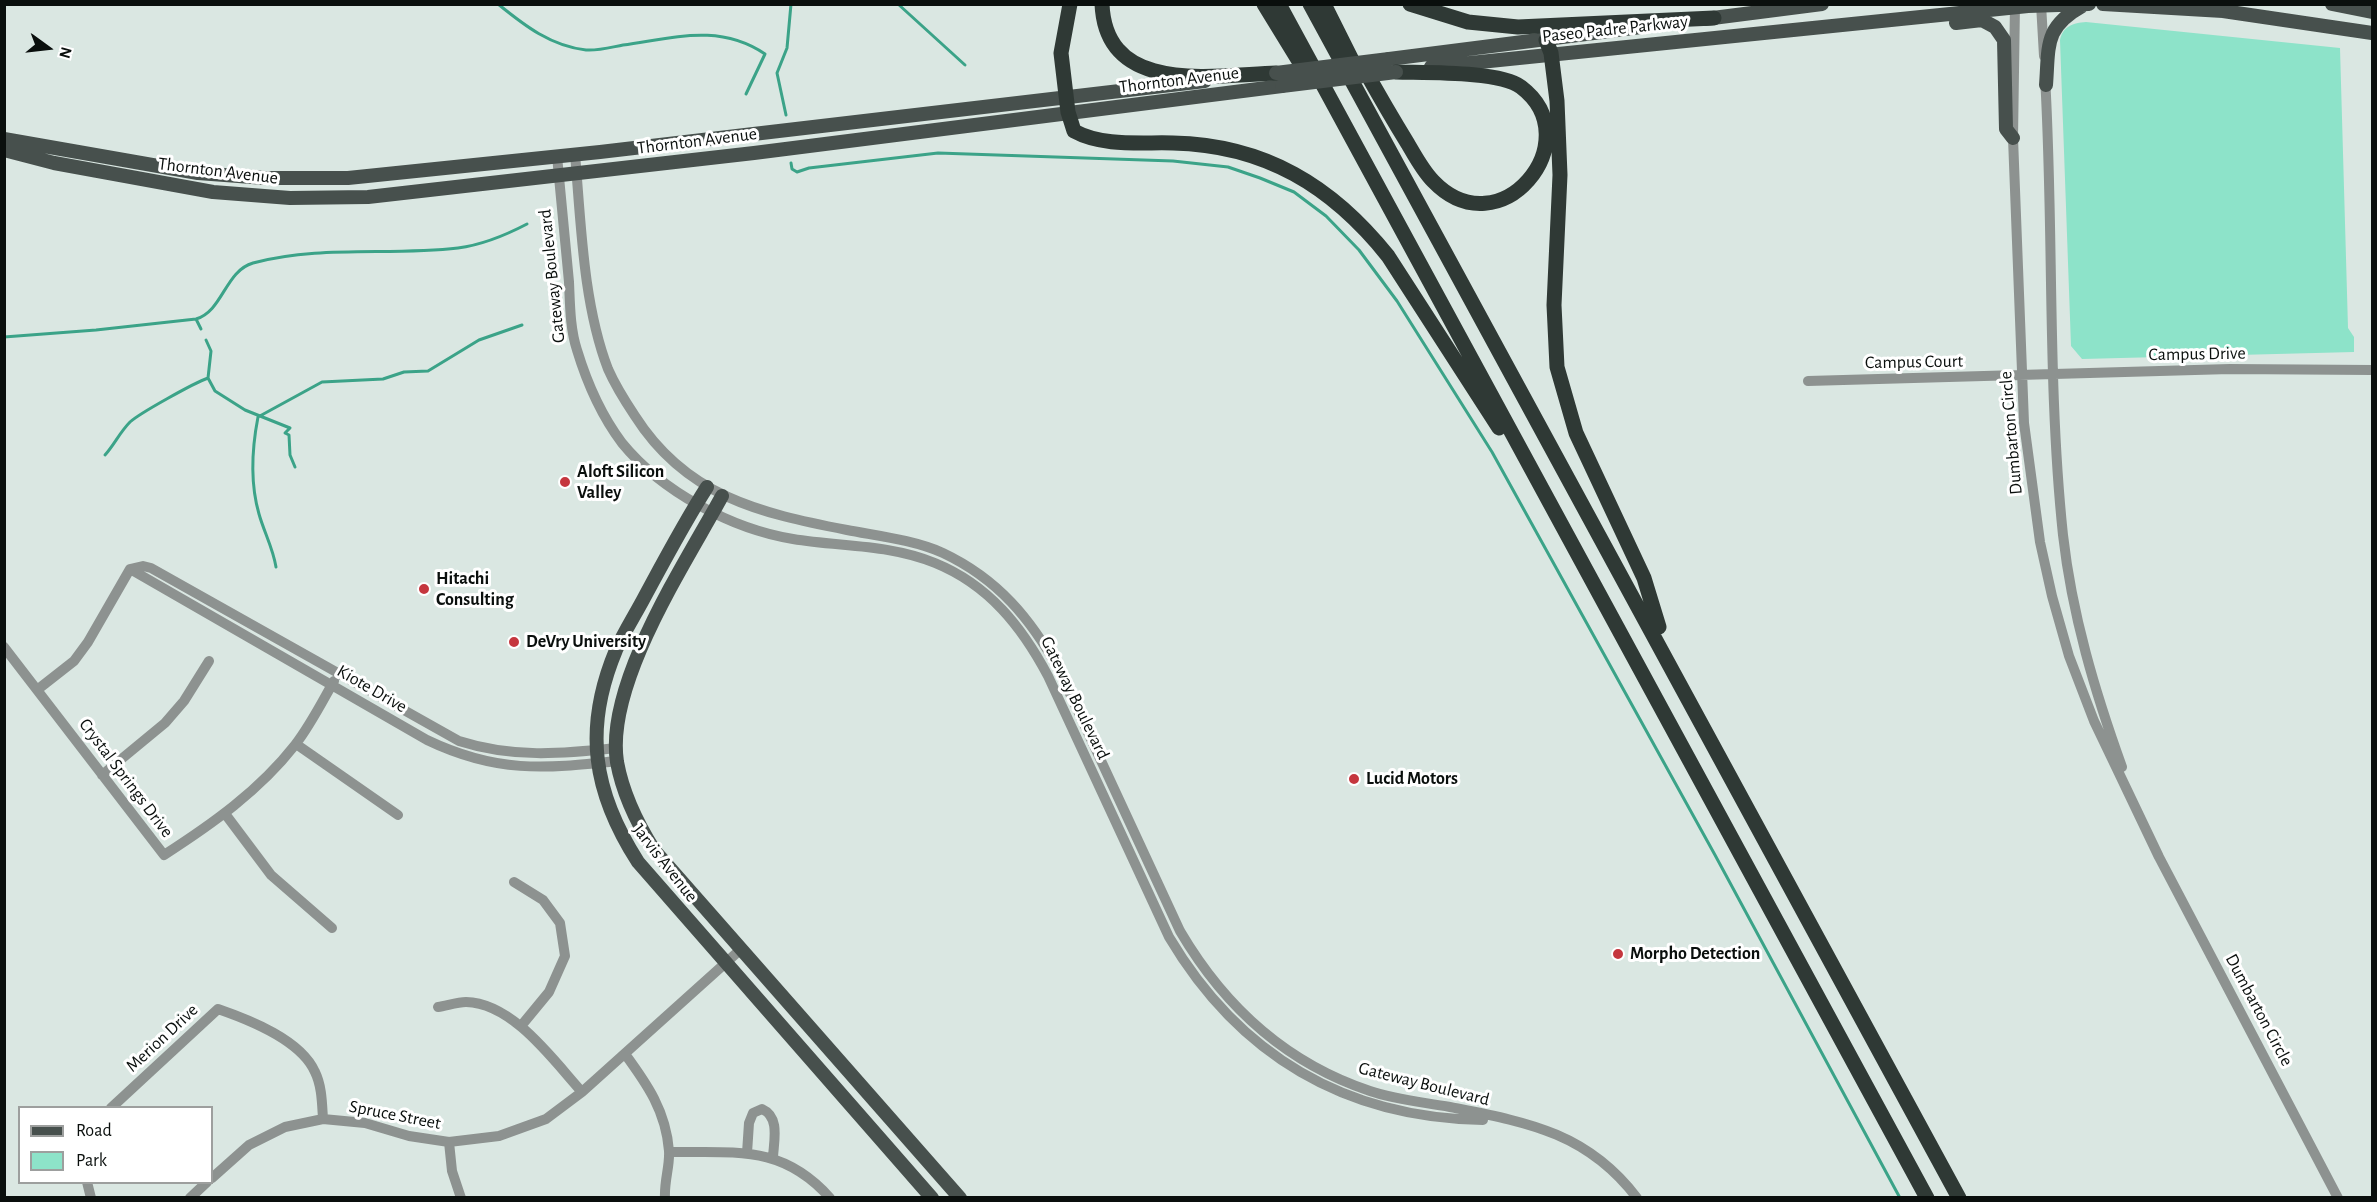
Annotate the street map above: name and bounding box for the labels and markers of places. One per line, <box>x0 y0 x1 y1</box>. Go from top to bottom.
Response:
place label: Aloft Silicon Valley <box>577 461 664 504</box>
marker: Aloft Silicon Valley <box>558 475 572 489</box>
place label: Hitachi Consulting <box>436 568 514 610</box>
marker: Hitachi Consulting <box>417 582 431 596</box>
place label: DeVry University <box>526 631 646 653</box>
marker: DeVry University <box>507 635 521 649</box>
place label: Lucid Motors <box>1366 768 1458 790</box>
marker: Lucid Motors <box>1347 772 1361 786</box>
place label: Morpho Detection <box>1630 943 1760 965</box>
marker: Morpho Detection <box>1611 947 1625 961</box>

